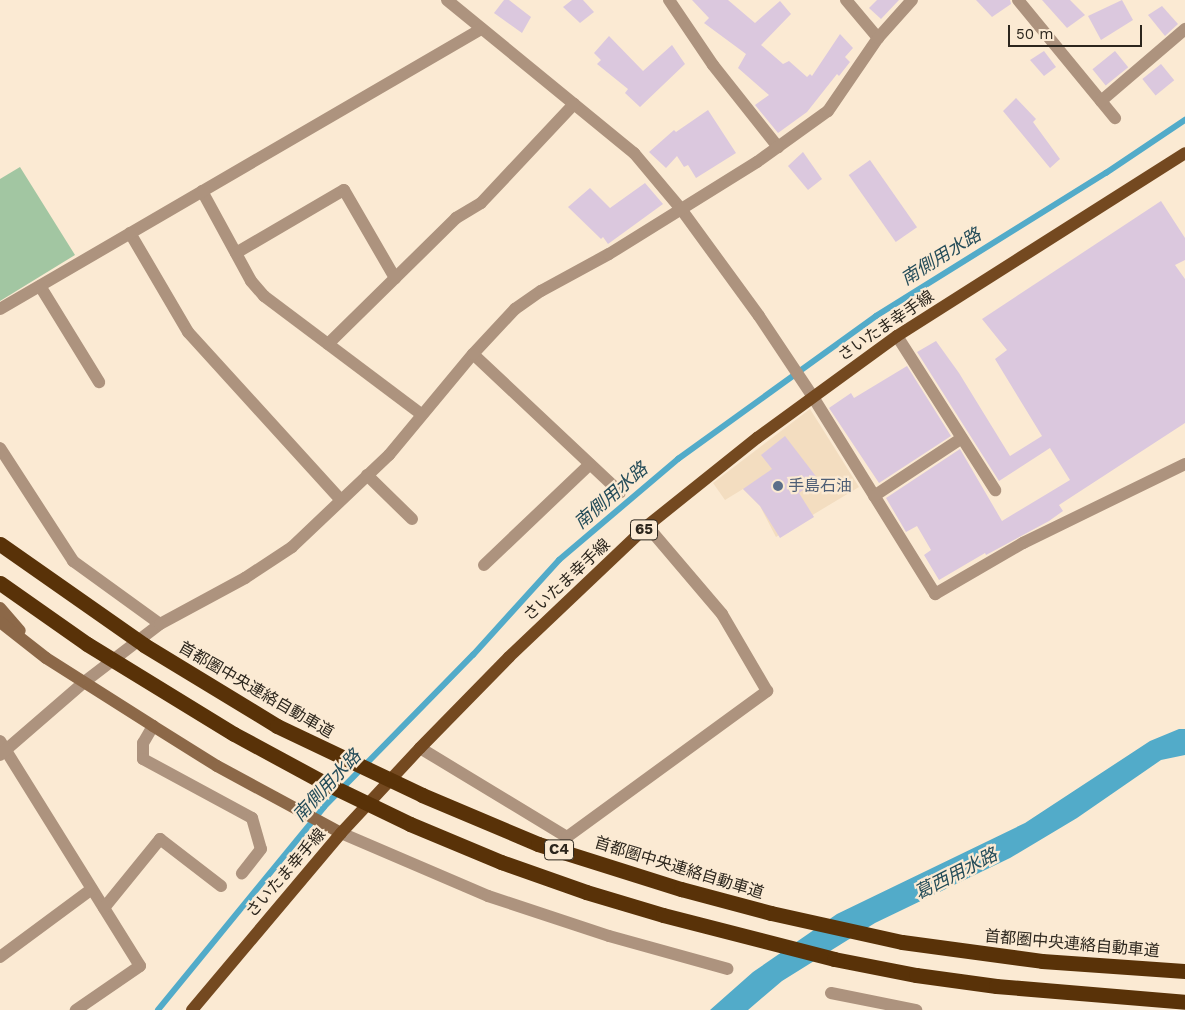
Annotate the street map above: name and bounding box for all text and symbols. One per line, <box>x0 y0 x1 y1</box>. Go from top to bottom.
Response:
scale bar <box>1010 15 1144 47</box>
text: 50 m <box>1016 25 1053 43</box>
water label: 南側用水路 <box>897 224 985 290</box>
street label: さいたま幸手線 <box>834 287 938 365</box>
water label: 南側用水路 <box>570 458 652 534</box>
place label: 手島石油 <box>788 476 852 496</box>
marker: 手島石油 <box>772 480 784 492</box>
road number: 65 <box>629 518 659 542</box>
street label: さいたま幸手線 <box>519 535 615 625</box>
street label: 首都圏中央連絡自動車道 <box>175 638 337 742</box>
water label: 南側用水路 <box>288 746 366 826</box>
street label: さいたま幸手線 <box>242 824 330 922</box>
street label: 首都圏中央連絡自動車道 <box>592 833 766 903</box>
road number: C4 <box>544 838 574 862</box>
water label: 葛西用水路 <box>911 844 1001 904</box>
street label: 首都圏中央連絡自動車道 <box>983 927 1161 961</box>

